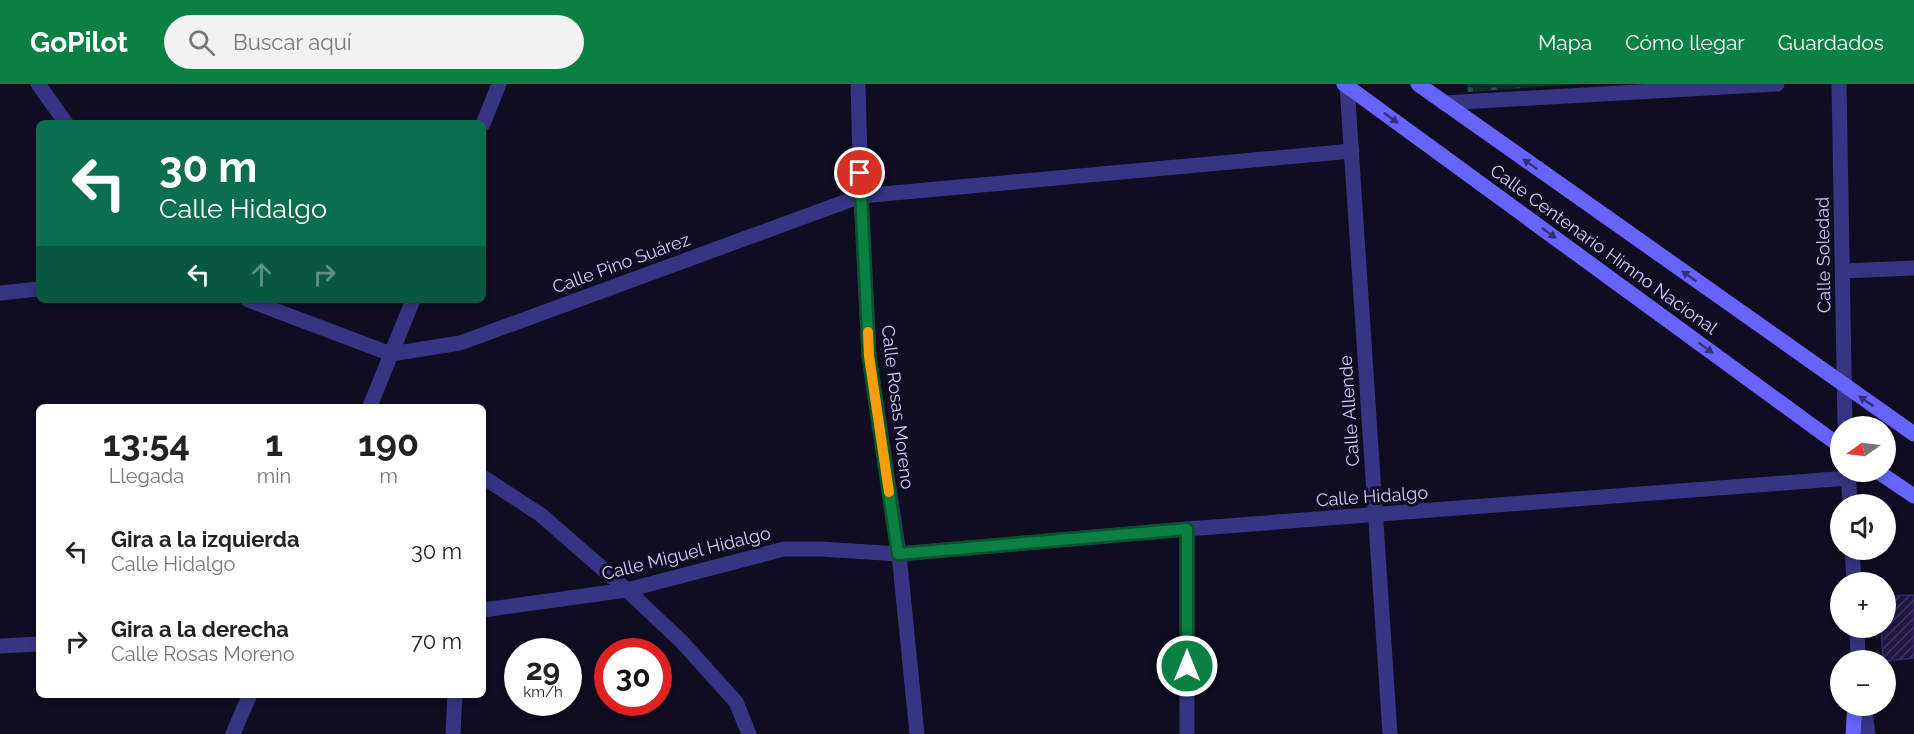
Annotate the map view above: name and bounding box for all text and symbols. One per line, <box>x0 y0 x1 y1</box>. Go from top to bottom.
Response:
search box <box>164 15 584 69</box>
text: GoPilot <box>30 26 128 59</box>
icon: search <box>185 26 218 59</box>
text: Buscar aquí <box>233 29 352 55</box>
text: Mapa <box>1538 30 1592 55</box>
text: Cómo llegar <box>1625 30 1745 55</box>
text: Guardados <box>1778 30 1884 55</box>
one-way arrow <box>1384 112 1399 124</box>
text: 30 m <box>159 143 257 192</box>
icon: left <box>60 144 138 222</box>
pin <box>834 147 885 198</box>
icon: arrive <box>843 156 876 189</box>
one-way arrow <box>1522 159 1538 170</box>
street label: Calle Centenario Himno Nacional <box>1486 160 1722 339</box>
text: Calle Hidalgo <box>159 193 327 224</box>
street label: Calle Soledad <box>1811 197 1835 313</box>
one-way arrow <box>1540 227 1556 239</box>
street label: Calle Pino Suárez <box>549 228 693 298</box>
icon: left <box>182 258 215 291</box>
icon: ahead <box>245 258 278 291</box>
icon: right <box>308 258 341 291</box>
one-way arrow <box>1682 271 1697 283</box>
street label: Calle Rosas Moreno <box>878 324 919 491</box>
one-way arrow <box>1698 342 1714 354</box>
street label: Calle Allende <box>1335 354 1363 467</box>
one-way arrow <box>1858 395 1874 407</box>
north arrow <box>1830 416 1896 482</box>
map controls <box>1830 416 1896 716</box>
text: 13:54 <box>103 422 190 464</box>
text: 1 <box>265 422 283 464</box>
text: 190 <box>358 422 419 464</box>
text: Llegada <box>109 464 184 488</box>
text: min <box>257 464 291 488</box>
text: m <box>379 464 398 488</box>
street label: Calle Hidalgo <box>1315 482 1429 510</box>
button: sound <box>1830 494 1896 560</box>
street label: Calle Miguel Hidalgo <box>599 522 773 584</box>
text: Gira a la izquierda <box>111 526 300 552</box>
icon: left <box>60 535 93 568</box>
text: 30 m <box>411 538 462 564</box>
text: Calle Hidalgo <box>111 552 236 576</box>
button: + <box>1830 572 1896 638</box>
text: Gira a la derecha <box>111 616 289 642</box>
icon: right <box>60 625 93 658</box>
text: 70 m <box>411 628 462 654</box>
position arrow <box>1155 634 1219 698</box>
speed limit sign: 30 <box>594 638 672 716</box>
text: Calle Rosas Moreno <box>111 642 295 666</box>
button: − <box>1830 650 1896 716</box>
text: 29 <box>526 652 560 687</box>
text: km/h <box>523 683 563 701</box>

